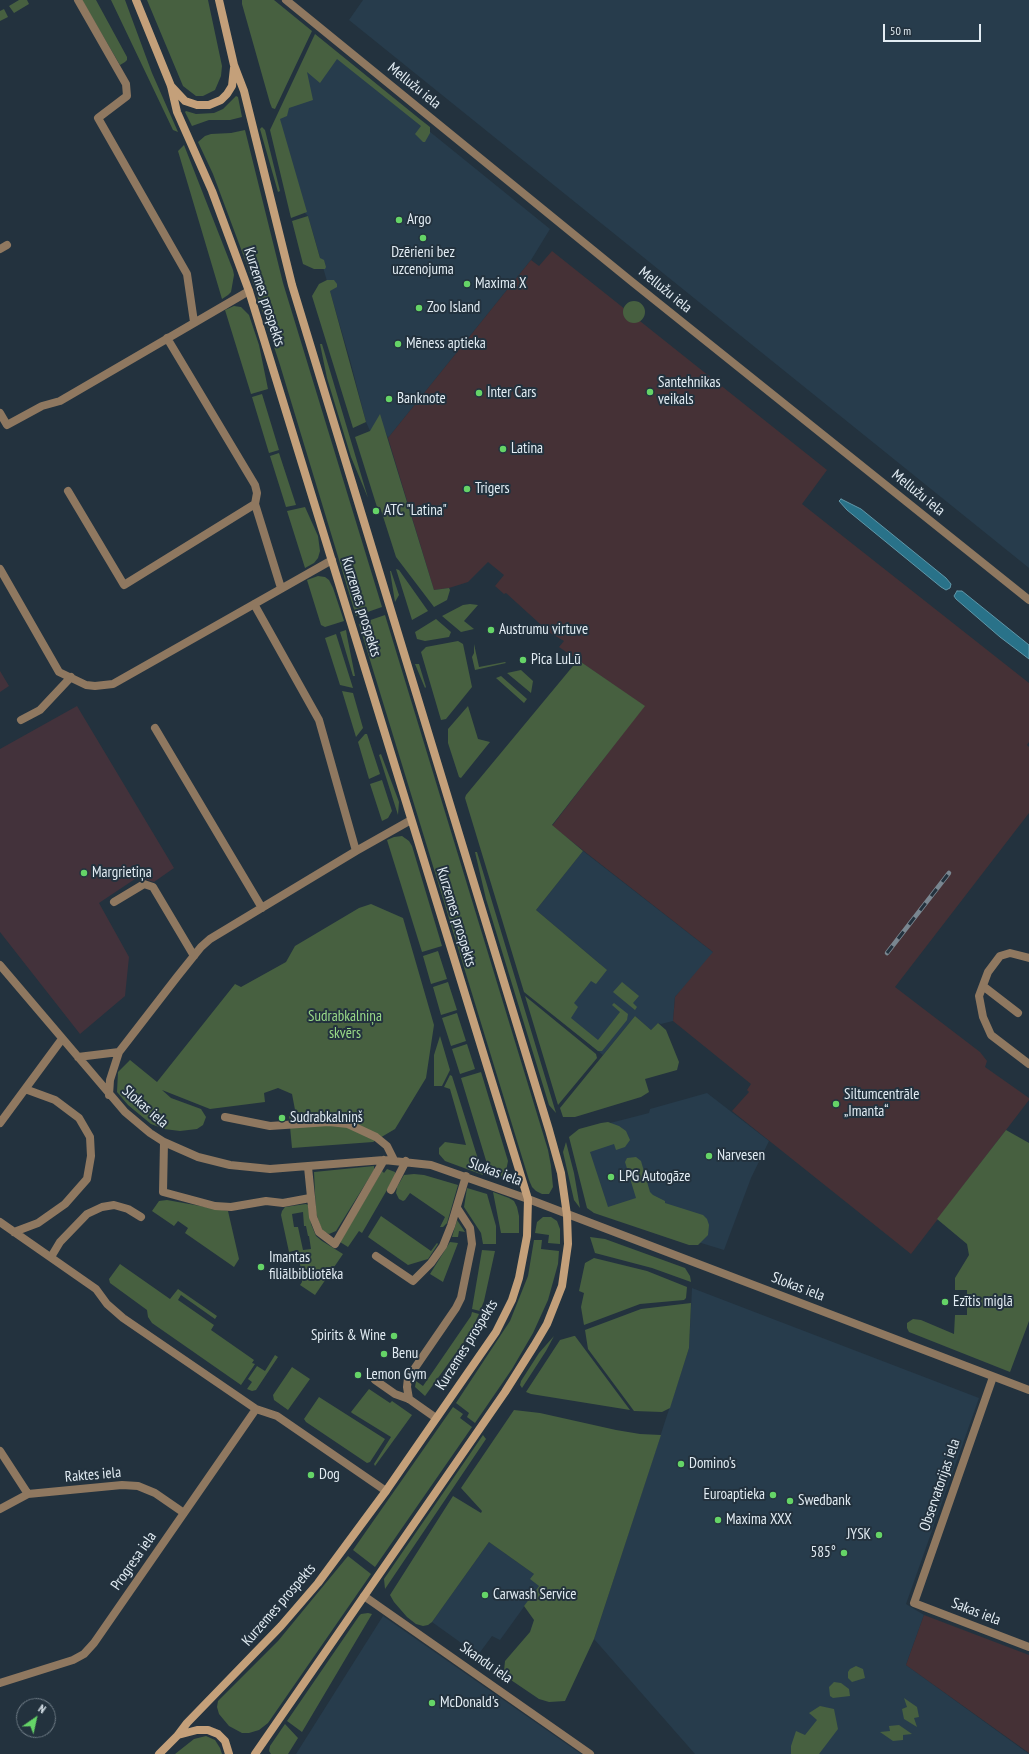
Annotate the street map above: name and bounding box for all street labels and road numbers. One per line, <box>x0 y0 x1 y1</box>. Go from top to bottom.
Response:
street label: Mellužu iela <box>384 59 444 113</box>
street label: Kurzemes prospekts <box>239 245 289 349</box>
street label: Mellužu iela <box>635 263 695 317</box>
street label: Mellužu iela <box>888 466 948 520</box>
street label: Kurzemes prospekts <box>337 555 385 659</box>
street label: Kurzemes prospekts <box>432 865 480 969</box>
street label: Slokas iela <box>118 1082 172 1132</box>
street label: Slokas iela <box>466 1154 524 1190</box>
street label: Slokas iela <box>769 1269 827 1305</box>
street label: Kurzemes prospekts <box>432 1296 502 1394</box>
street label: Observatorijas iela <box>916 1437 964 1533</box>
street label: Raktes iela <box>64 1464 122 1486</box>
street label: Progresa iela <box>107 1528 161 1594</box>
street label: Kurzemes prospekts <box>238 1560 320 1650</box>
street label: Sakas iela <box>949 1594 1003 1630</box>
street label: Skandu iela <box>456 1638 516 1688</box>

